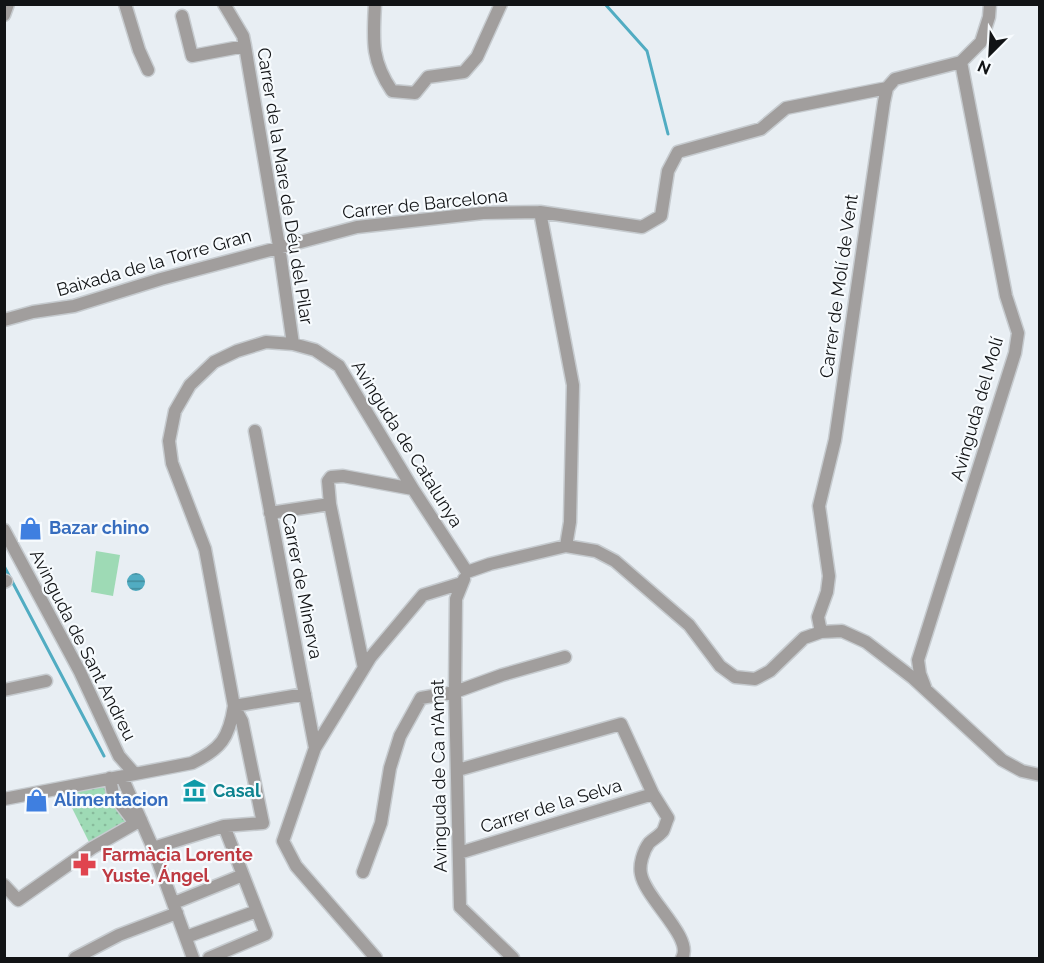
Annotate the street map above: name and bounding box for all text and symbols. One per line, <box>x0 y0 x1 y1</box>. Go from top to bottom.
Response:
north arrow <box>960 24 1020 84</box>
street label: Carrer de la Mare de Déu del Pilar <box>253 46 318 326</box>
text: N <box>975 56 994 78</box>
street label: Carrer de Barcelona <box>341 184 509 223</box>
street label: Carrer de Molí de Vent <box>815 193 862 379</box>
street label: Baixada de la Torre Gran <box>54 225 254 300</box>
street label: Avinguda del Molí <box>946 334 1007 483</box>
street label: Avinguda de Catalunya <box>348 357 467 531</box>
street label: Carrer de Minerva <box>278 511 327 661</box>
shop icon: Bazar chino <box>18 515 44 541</box>
place label: Bazar chino <box>49 517 149 538</box>
street label: Avinguda de Sant Andreu <box>26 546 141 744</box>
street label: Avinguda de Ca n'Amat <box>426 679 451 873</box>
street label: Carrer de la Selva <box>478 774 624 837</box>
museum icon: Casal <box>182 778 208 804</box>
place label: Casal <box>213 780 261 801</box>
shop icon: Alimentacion <box>23 787 49 813</box>
place label: Alimentacion <box>54 789 168 810</box>
place label: Farmàcia Lorente Yuste, Ángel <box>102 844 253 886</box>
pharmacy icon: Farmàcia Lorente Yuste, Ángel <box>71 852 97 878</box>

